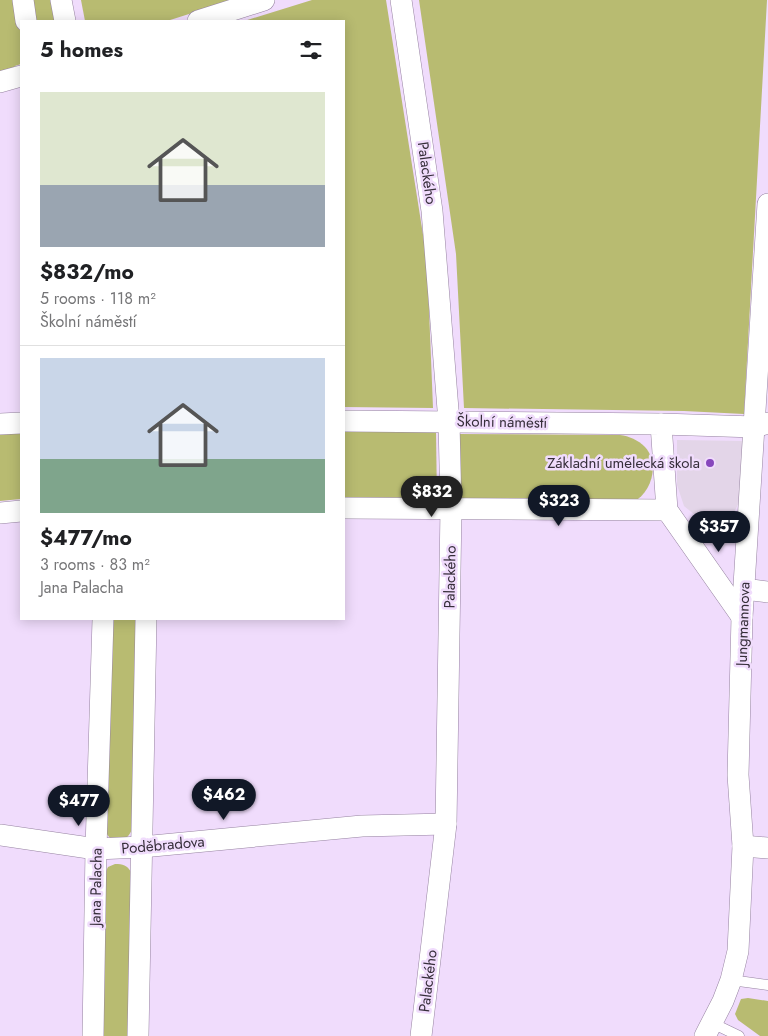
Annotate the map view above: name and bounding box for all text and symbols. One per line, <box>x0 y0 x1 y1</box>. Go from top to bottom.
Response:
text: 5 homes <box>40 35 123 65</box>
icon: filters <box>297 36 325 64</box>
icon: home <box>138 125 228 215</box>
street label: Palackého <box>412 140 442 206</box>
text: $832/mo <box>40 257 134 287</box>
text: 5 rooms · 118 m² <box>40 287 156 310</box>
text: Školní náměstí <box>40 310 137 333</box>
icon: home <box>138 390 228 480</box>
street label: Školní náměstí <box>456 410 549 434</box>
place label: Základní umělecká škola <box>547 452 700 474</box>
marker: Základní umělecká škola <box>704 457 716 469</box>
pin: $832 <box>402 476 462 518</box>
text: $832 <box>412 480 452 503</box>
pin: $323 <box>529 484 589 527</box>
text: $323 <box>539 489 579 512</box>
pin: $357 <box>689 510 749 553</box>
text: $357 <box>699 515 739 538</box>
text: $477/mo <box>40 523 132 553</box>
street label: Palackého <box>438 545 462 609</box>
text: 3 rooms · 83 m² <box>40 553 150 576</box>
text: Jana Palacha <box>40 576 124 599</box>
street label: Jungmannova <box>730 581 755 669</box>
pin: $462 <box>194 778 254 821</box>
text: $462 <box>203 783 245 806</box>
pin: $477 <box>49 784 109 827</box>
text: $477 <box>59 789 99 812</box>
street label: Poděbradova <box>120 830 206 860</box>
street label: Jana Palacha <box>84 848 108 928</box>
street label: Palackého <box>413 948 443 1014</box>

